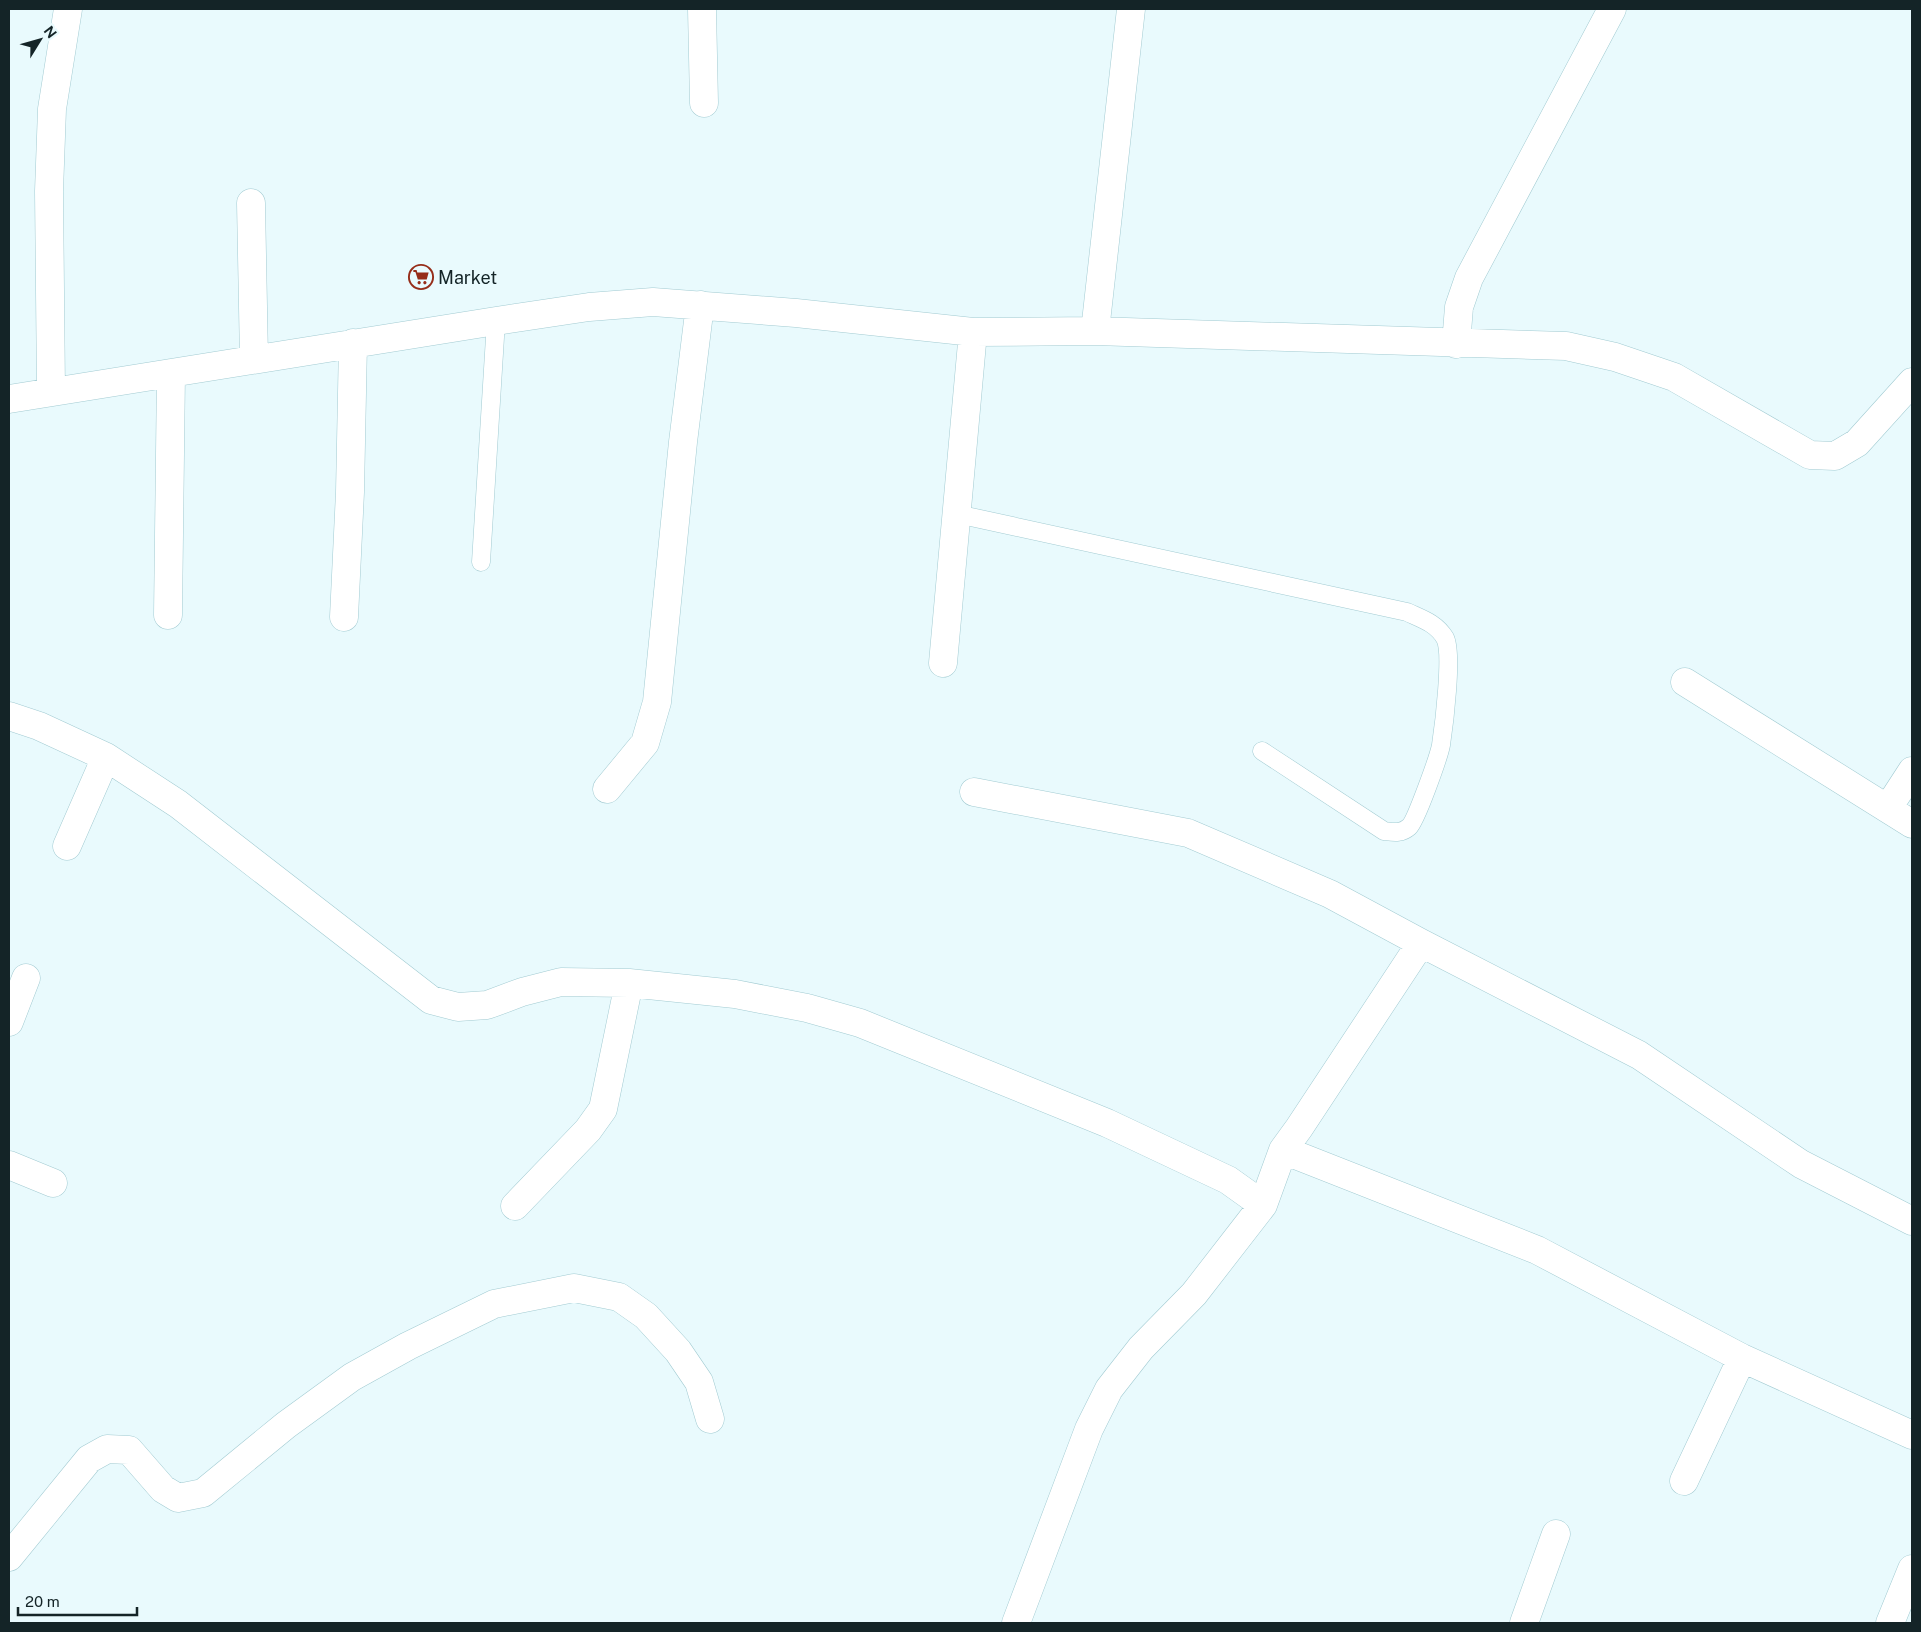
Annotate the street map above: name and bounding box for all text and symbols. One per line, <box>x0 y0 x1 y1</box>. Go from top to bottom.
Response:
north arrow <box>15 15 65 65</box>
text: N <box>41 23 60 41</box>
supermarket icon: Market <box>408 264 434 290</box>
place label: Market <box>438 267 497 288</box>
scale bar <box>18 1584 136 1616</box>
text: 20 m <box>25 1593 60 1610</box>

